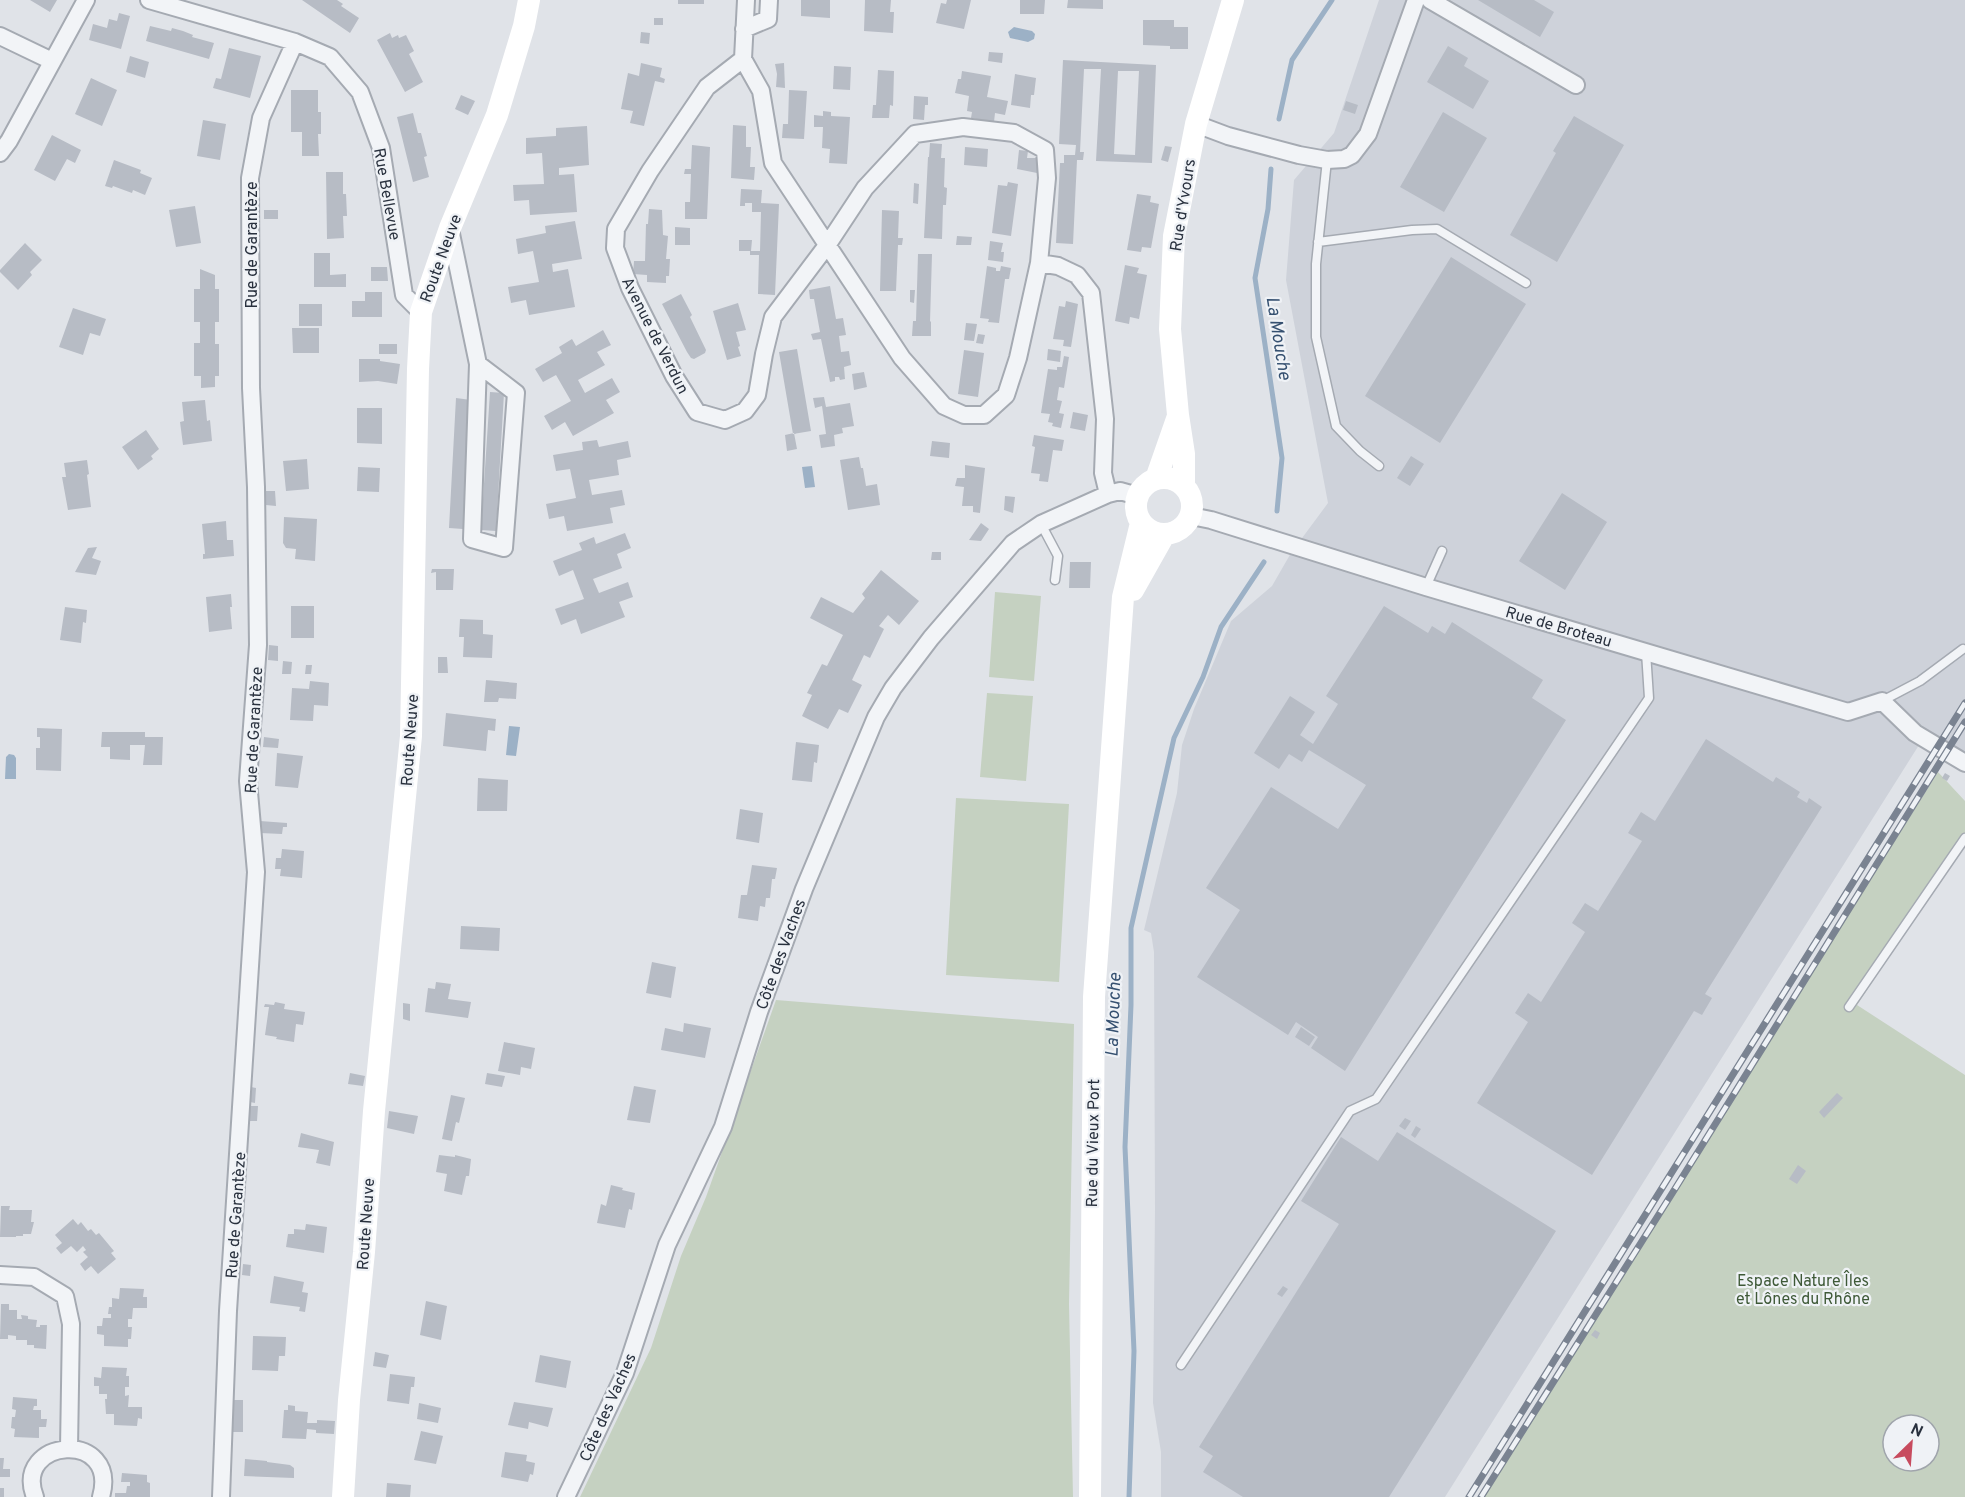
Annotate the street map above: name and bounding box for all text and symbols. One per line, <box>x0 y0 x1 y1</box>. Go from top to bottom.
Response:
street label: Rue Bellevue <box>368 147 404 242</box>
street label: Rue d'Yvours <box>1167 158 1201 253</box>
street label: Rue de Garantèze <box>243 181 263 309</box>
street label: Route Neuve <box>417 212 467 305</box>
street label: Avenue de Verdun <box>616 274 692 398</box>
water label: La Mouche <box>1260 295 1296 382</box>
street label: Rue de Broteau <box>1503 603 1614 653</box>
street label: Rue de Garantèze <box>242 666 268 794</box>
street label: Route Neuve <box>398 693 424 787</box>
street label: Côte des Vaches <box>753 897 811 1013</box>
water label: La Mouche <box>1102 972 1127 1057</box>
street label: Rue du Vieux Port <box>1083 1079 1105 1207</box>
street label: Rue de Garantèze <box>223 1151 251 1279</box>
street label: Route Neuve <box>354 1177 380 1271</box>
park label: Espace Nature Îles et Lônes du Rhône <box>1736 1270 1870 1310</box>
street label: Côte des Vaches <box>576 1351 642 1465</box>
north arrow <box>1881 1413 1941 1473</box>
text: N <box>1907 1420 1926 1443</box>

